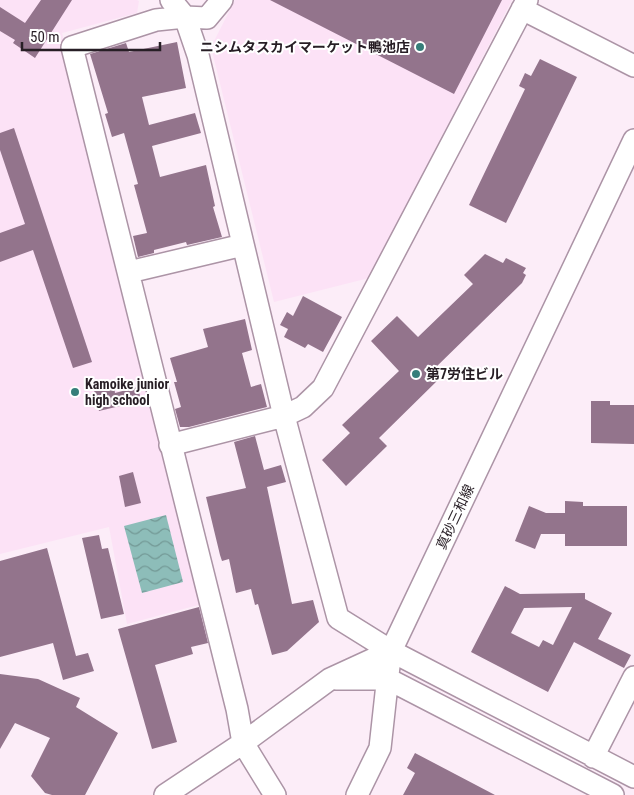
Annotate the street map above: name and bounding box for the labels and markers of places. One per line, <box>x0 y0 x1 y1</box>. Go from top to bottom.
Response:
place label: ニシムタスカイマーケット鴨池店 <box>200 39 410 55</box>
marker: ニシムタスカイマーケット鴨池店 <box>414 41 426 53</box>
place label: 第7労住ビル <box>426 366 503 382</box>
marker: 第7労住ビル <box>410 368 422 380</box>
place label: Kamoike junior high school <box>85 376 169 408</box>
marker: Kamoike junior high school <box>69 386 81 398</box>

